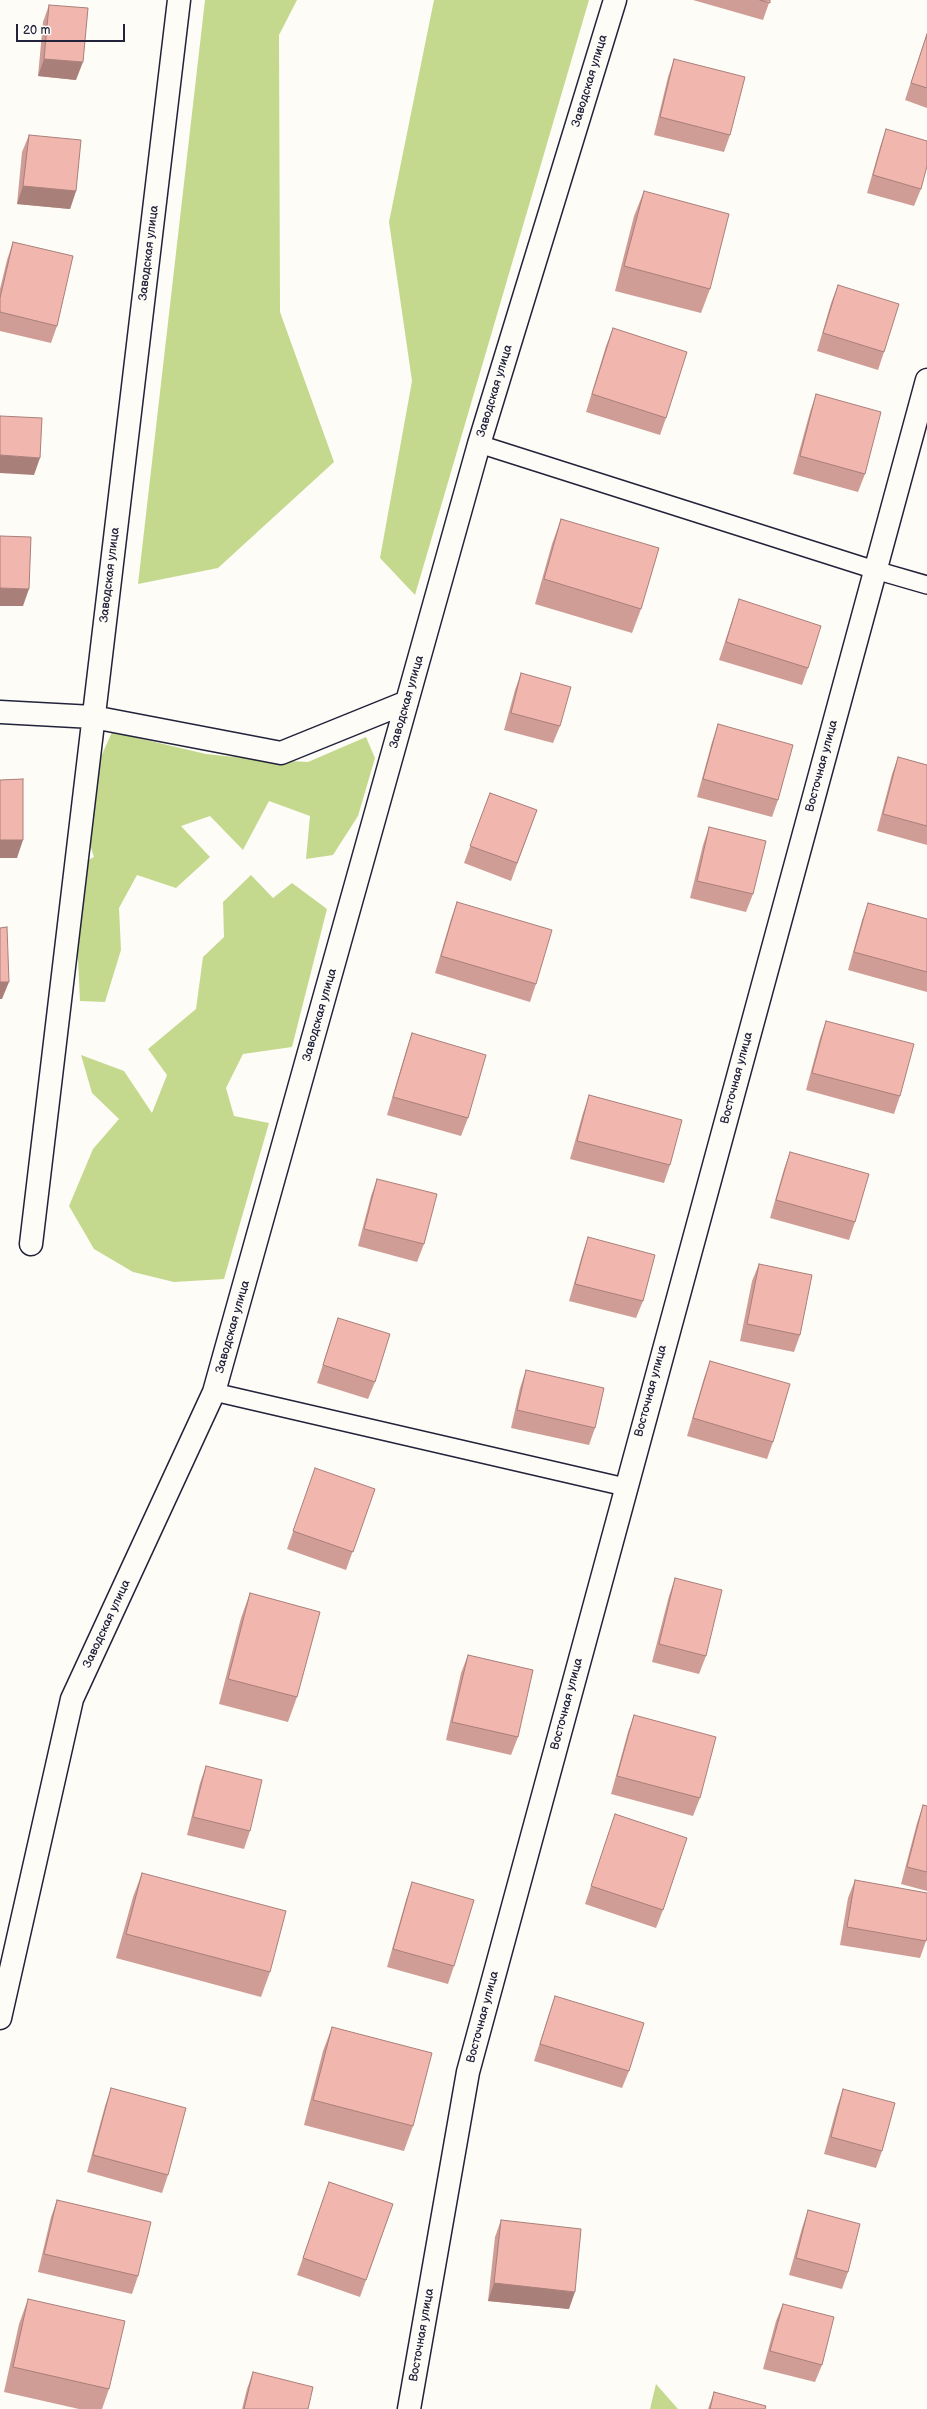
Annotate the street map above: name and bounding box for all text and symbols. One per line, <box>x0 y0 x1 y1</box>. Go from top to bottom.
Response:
scale bar <box>18 16 127 42</box>
text: 20 m <box>23 23 50 38</box>
street label: Заводская улица <box>569 33 611 129</box>
street label: Заводская улица <box>136 205 162 301</box>
street label: Заводская улица <box>474 343 516 439</box>
street label: Заводская улица <box>97 527 123 623</box>
street label: Заводская улица <box>387 654 427 750</box>
street label: Восточная улица <box>803 718 841 814</box>
street label: Заводская улица <box>300 967 340 1063</box>
street label: Восточная улица <box>718 1030 756 1126</box>
street label: Заводская улица <box>213 1279 253 1375</box>
street label: Восточная улица <box>632 1343 670 1439</box>
street label: Заводская улица <box>80 1578 134 1670</box>
street label: Восточная улица <box>548 1656 586 1752</box>
street label: Восточная улица <box>464 1969 502 2065</box>
street label: Восточная улица <box>407 2287 437 2383</box>

